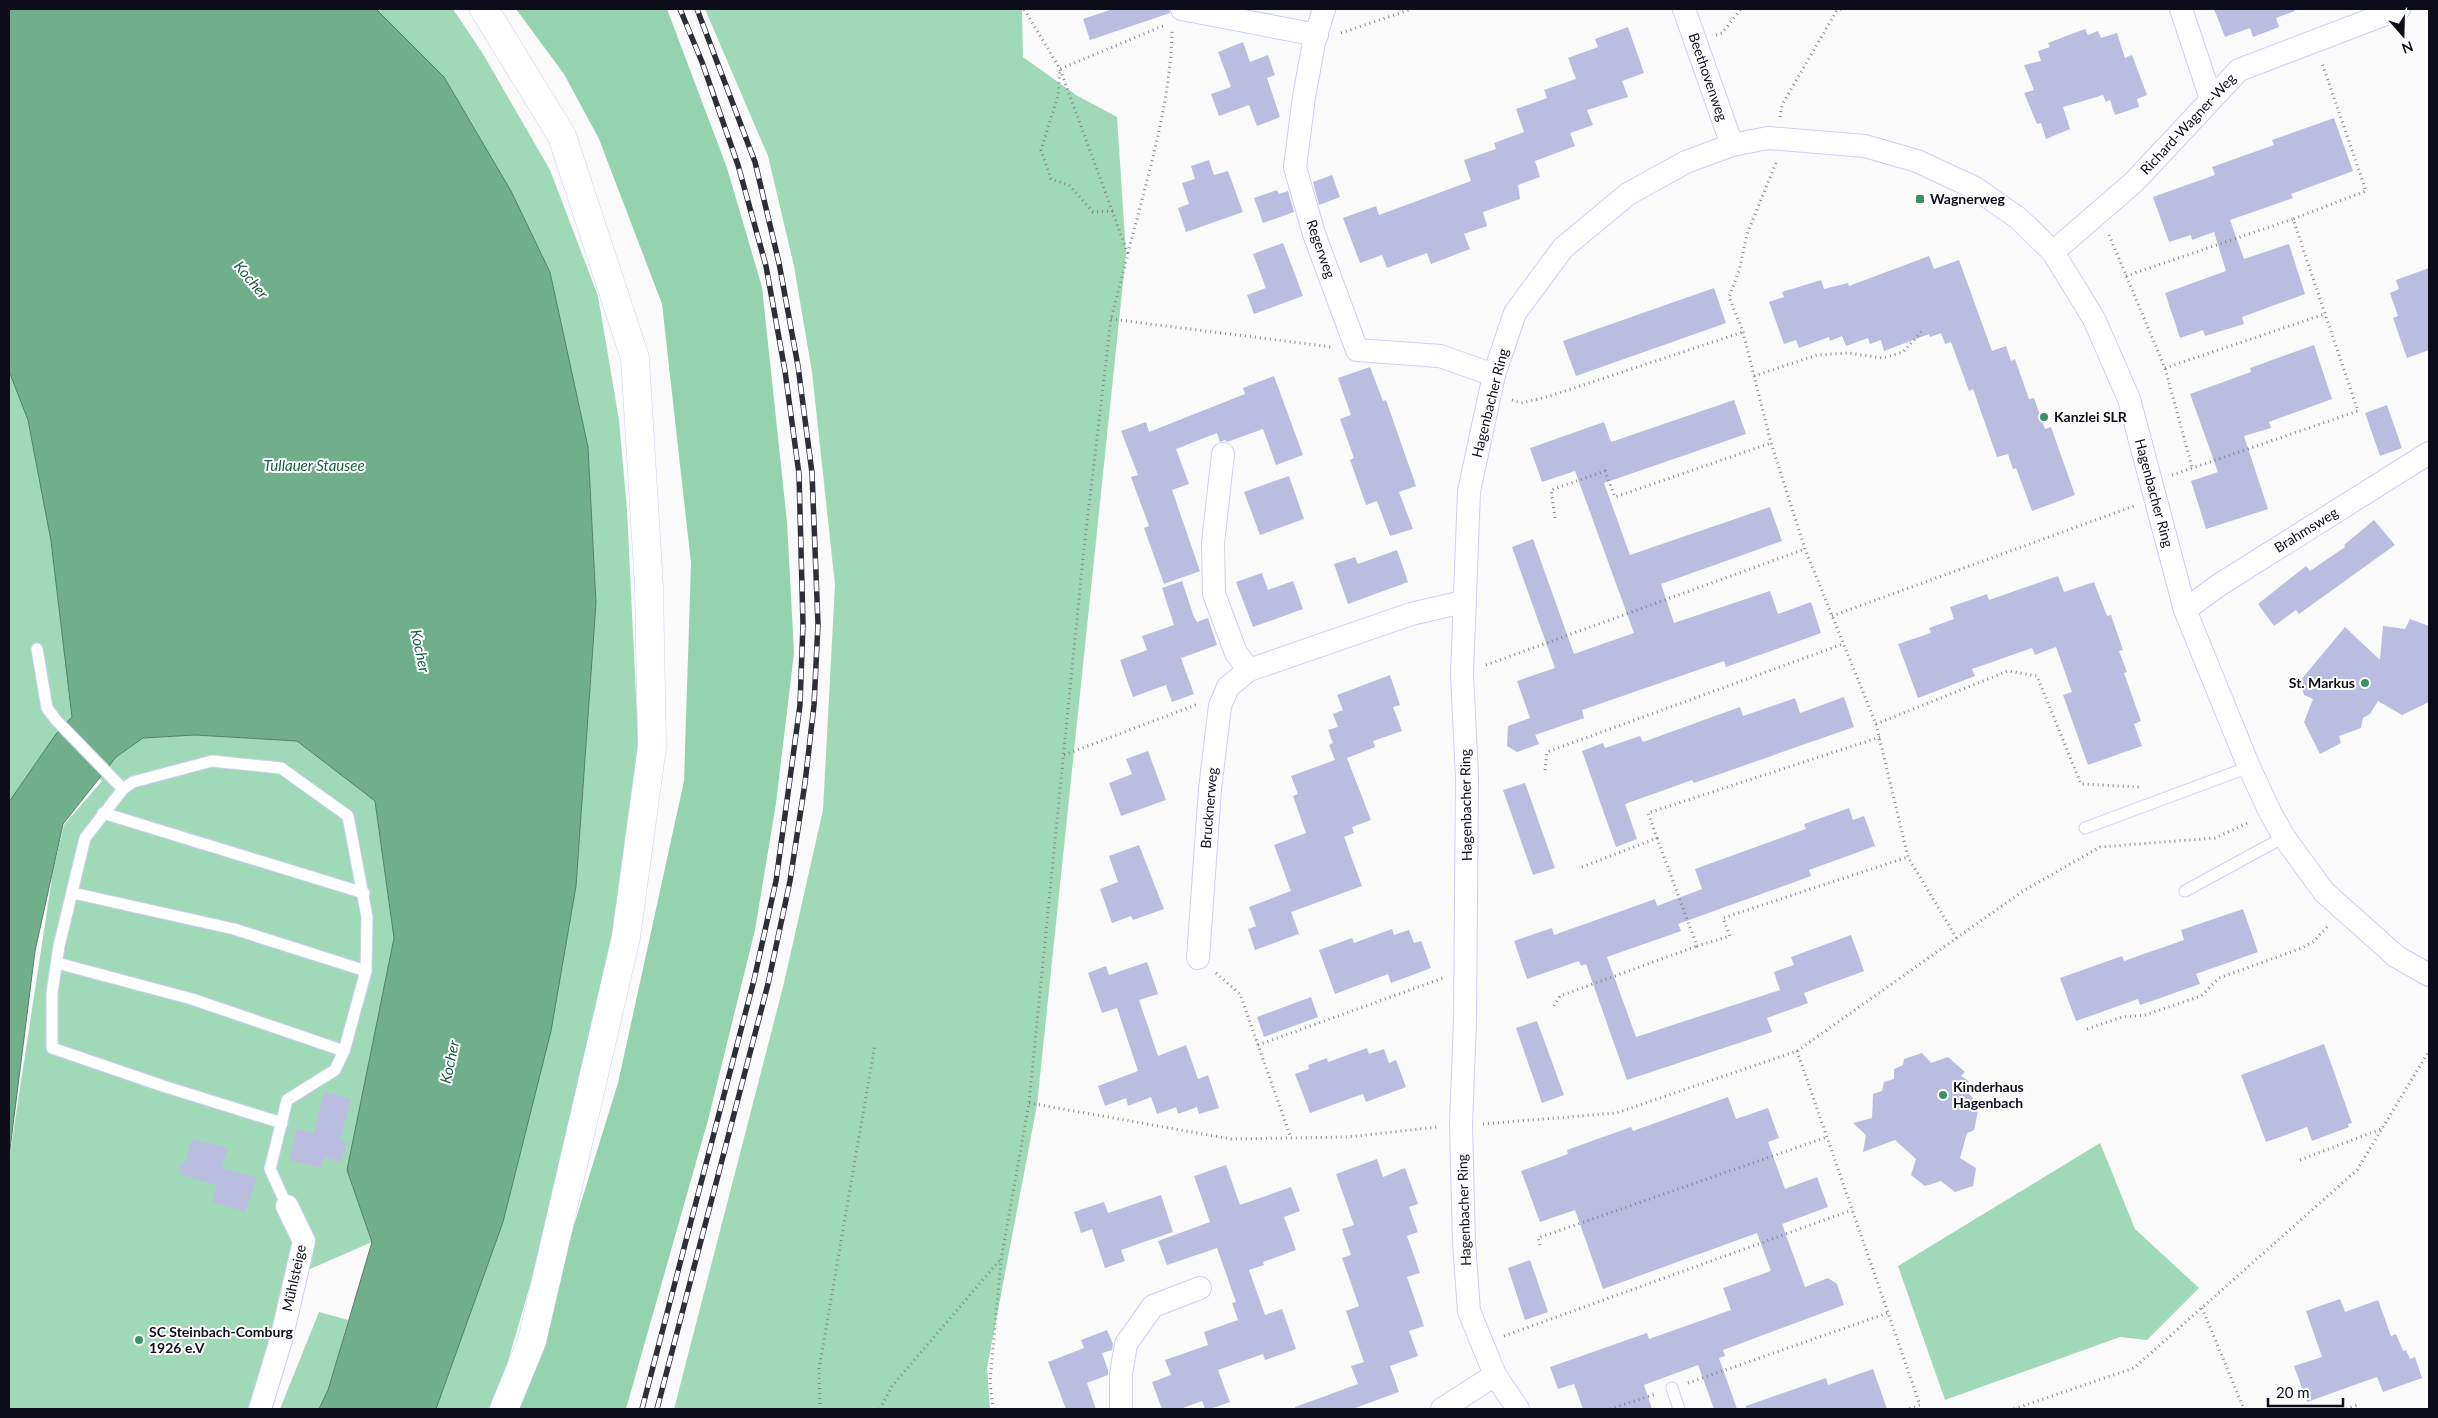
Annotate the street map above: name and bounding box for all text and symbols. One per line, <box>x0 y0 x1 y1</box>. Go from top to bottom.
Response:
north arrow <box>2378 10 2428 60</box>
street label: Beethovenweg <box>1685 31 1731 123</box>
text: N <box>2400 38 2416 58</box>
street label: Richard-Wagner-Weg <box>2136 69 2239 178</box>
place label: Wagnerweg <box>1930 190 2006 207</box>
marker: Wagnerweg <box>1914 193 1926 205</box>
street label: Regerweg <box>1304 217 1339 280</box>
water label: Kocher <box>231 257 273 302</box>
street label: Hagenbacher Ring <box>1468 346 1511 459</box>
place label: Kanzlei SLR <box>2054 408 2128 425</box>
marker: Kanzlei SLR <box>2038 411 2050 423</box>
street label: Hagenbacher Ring <box>2132 437 2177 549</box>
water label: Tullauer Stausee <box>263 456 365 474</box>
street label: Brahmsweg <box>2271 503 2341 556</box>
water label: Kocher <box>408 628 434 675</box>
place label: St. Markus <box>2289 674 2355 691</box>
marker: St. Markus <box>2359 677 2371 689</box>
street label: Hagenbacher Ring <box>1456 749 1475 861</box>
street label: Brucknerweg <box>1196 767 1221 849</box>
water label: Kocher <box>436 1038 463 1085</box>
place label: Kinderhaus Hagenbach <box>1953 1078 2024 1111</box>
marker: Kinderhaus Hagenbach <box>1937 1089 1949 1101</box>
street label: Hagenbacher Ring <box>1453 1154 1474 1266</box>
street label: Mühlsteige <box>278 1243 309 1313</box>
place label: SC Steinbach-Comburg 1926 e.V <box>149 1323 294 1356</box>
marker: SC Steinbach-Comburg 1926 e.V <box>133 1334 145 1346</box>
scale bar <box>2268 1376 2343 1408</box>
text: 20 m <box>2276 1383 2310 1401</box>

